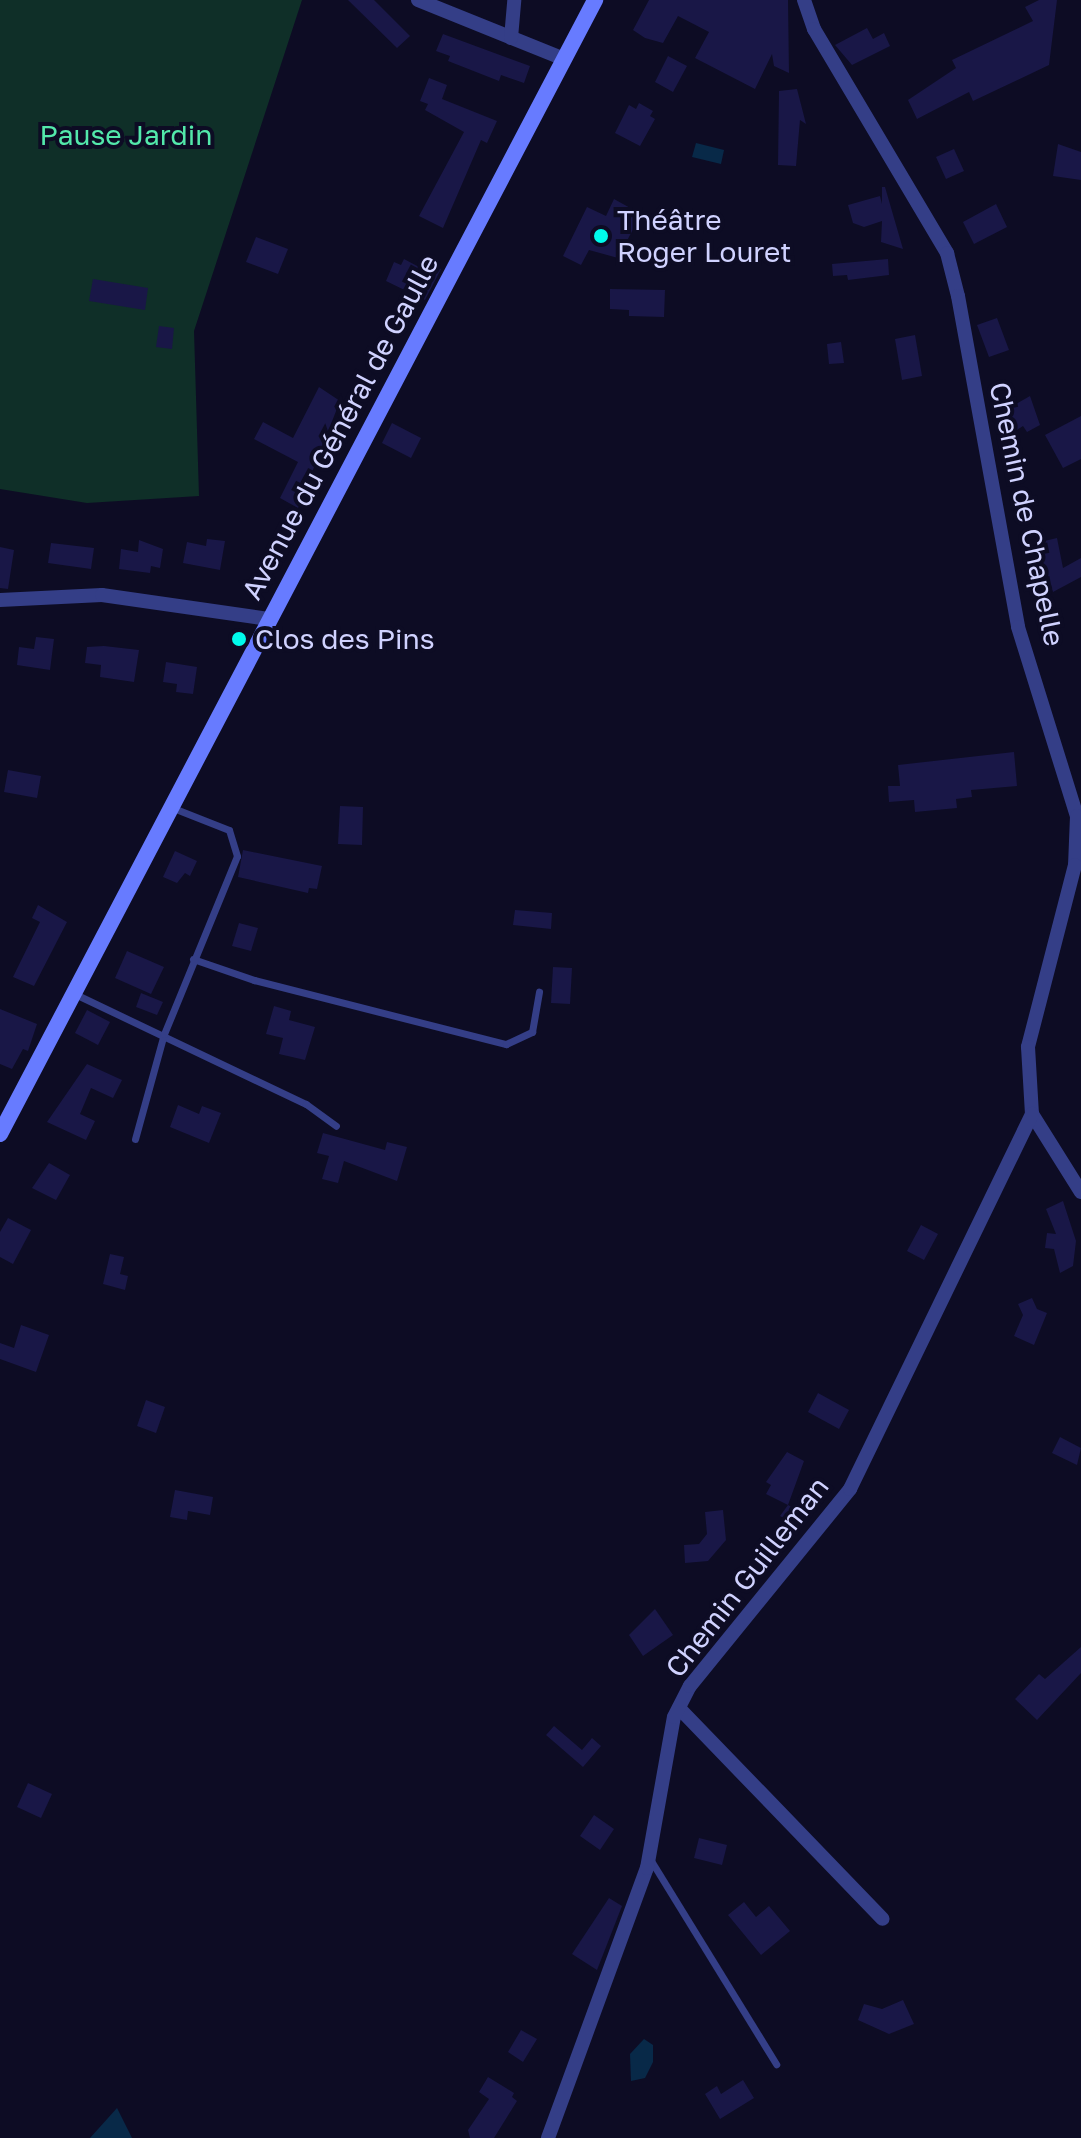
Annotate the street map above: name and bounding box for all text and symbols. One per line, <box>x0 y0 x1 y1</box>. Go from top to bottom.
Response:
park label: Pause Jardin <box>40 118 212 152</box>
place label: Théâtre Roger Louret <box>617 203 791 269</box>
marker: Théâtre Roger Louret <box>592 227 610 245</box>
street label: Avenue du Général de Gaulle <box>235 249 445 605</box>
street label: Chemin de Chapelle <box>983 379 1071 649</box>
place label: Clos des Pins <box>255 622 435 656</box>
marker: Clos des Pins <box>230 630 248 648</box>
street label: Chemin Guilleman <box>658 1470 836 1684</box>

